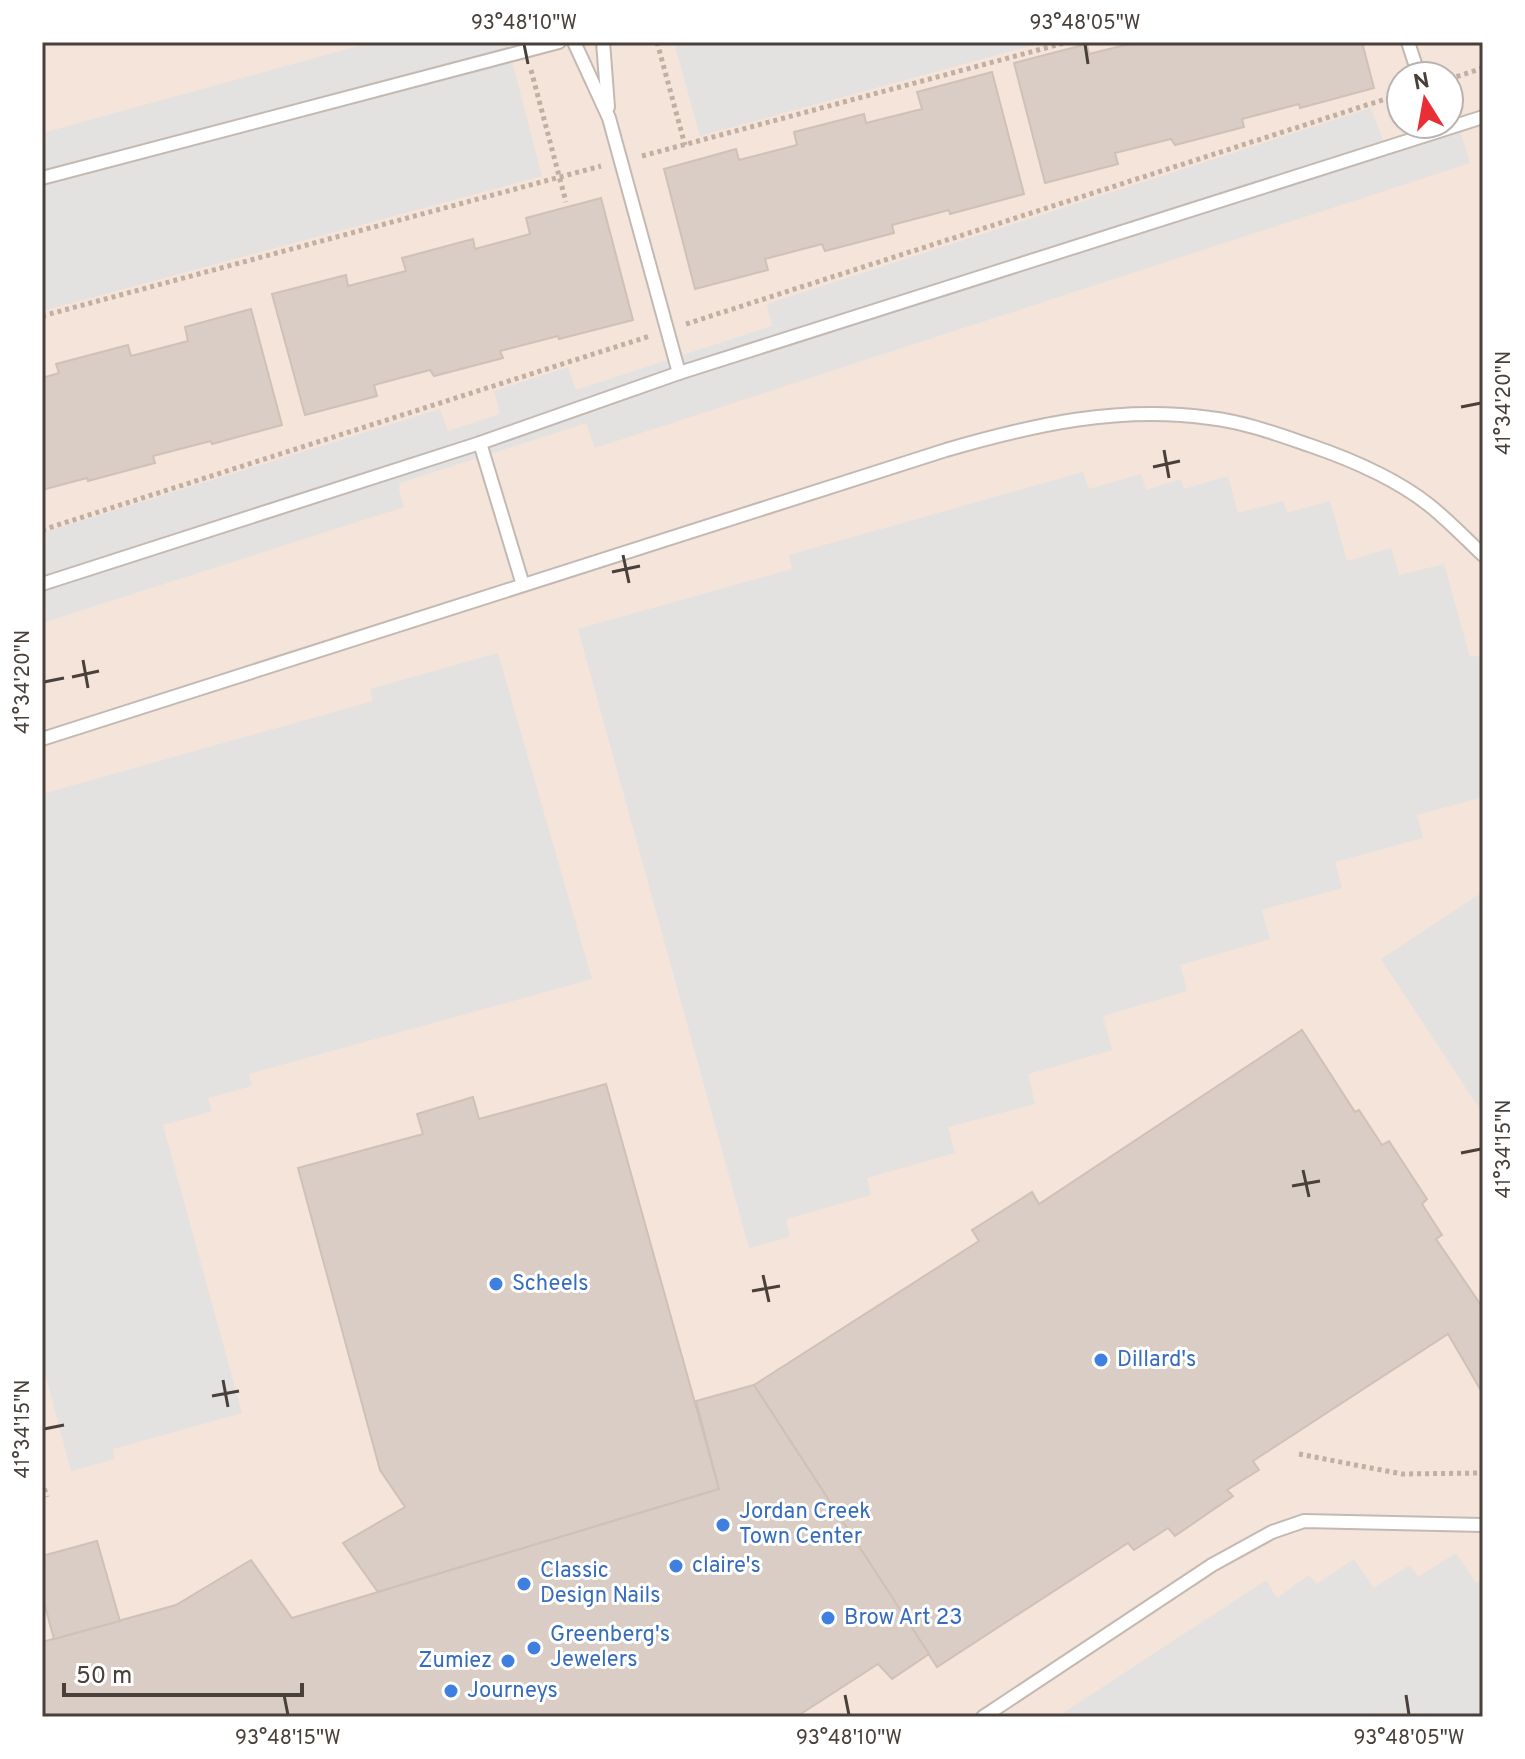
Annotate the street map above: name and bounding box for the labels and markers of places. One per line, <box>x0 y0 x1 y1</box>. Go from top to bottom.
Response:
place label: Scheels <box>512 1271 589 1298</box>
marker: Scheels <box>487 1275 505 1293</box>
place label: Dillard's <box>1117 1347 1196 1374</box>
marker: Dillard's <box>1092 1351 1110 1369</box>
place label: Jordan Creek Town Center <box>739 1499 871 1551</box>
marker: Jordan Creek Town Center <box>714 1516 732 1534</box>
place label: claire's <box>692 1553 761 1580</box>
marker: claire's <box>667 1557 685 1575</box>
place label: Classic Design Nails <box>540 1558 661 1610</box>
marker: Classic Design Nails <box>515 1575 533 1593</box>
place label: Brow Art 23 <box>844 1605 963 1632</box>
marker: Brow Art 23 <box>819 1609 837 1627</box>
place label: Greenberg's Jewelers <box>550 1622 670 1674</box>
marker: Greenberg's Jewelers <box>525 1639 543 1657</box>
place label: Zumiez <box>418 1648 492 1675</box>
marker: Zumiez <box>499 1652 517 1670</box>
place label: Journeys <box>467 1678 558 1705</box>
marker: Journeys <box>442 1682 460 1700</box>

